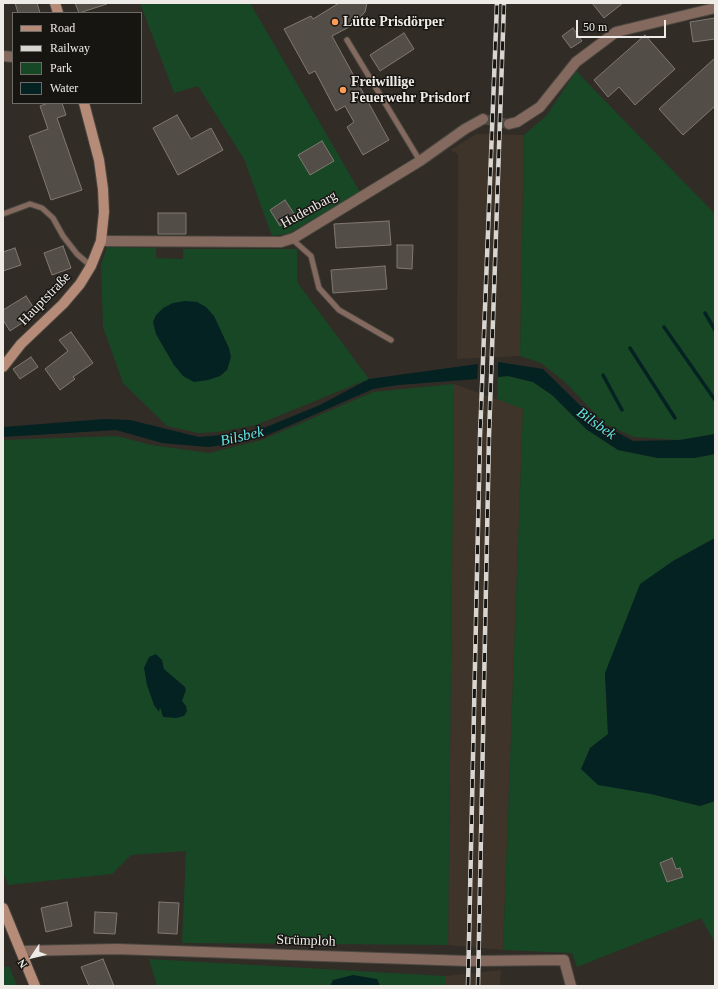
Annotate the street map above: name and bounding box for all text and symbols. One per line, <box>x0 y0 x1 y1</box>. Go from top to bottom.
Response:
legend <box>12 12 142 104</box>
scale bar <box>578 12 668 38</box>
place label: Lütte Prisdörper <box>343 14 444 30</box>
marker: Lütte Prisdörper <box>330 17 340 27</box>
text: 50 m <box>583 20 607 34</box>
text: Road <box>50 21 75 35</box>
text: Railway <box>50 41 90 55</box>
text: Park <box>50 61 72 75</box>
place label: Freiwillige Feuerwehr Prisdorf <box>351 74 470 106</box>
text: Water <box>50 81 78 95</box>
marker: Freiwillige Feuerwehr Prisdorf <box>338 85 348 95</box>
street label: Hudenbarg <box>278 188 340 232</box>
street label: Hauptstraße <box>15 269 75 329</box>
water label: Bilsbek <box>573 404 619 444</box>
water label: Bilsbek <box>218 423 266 451</box>
street label: Strümploh <box>276 932 336 950</box>
north arrow <box>12 937 52 977</box>
text: N <box>15 957 29 971</box>

